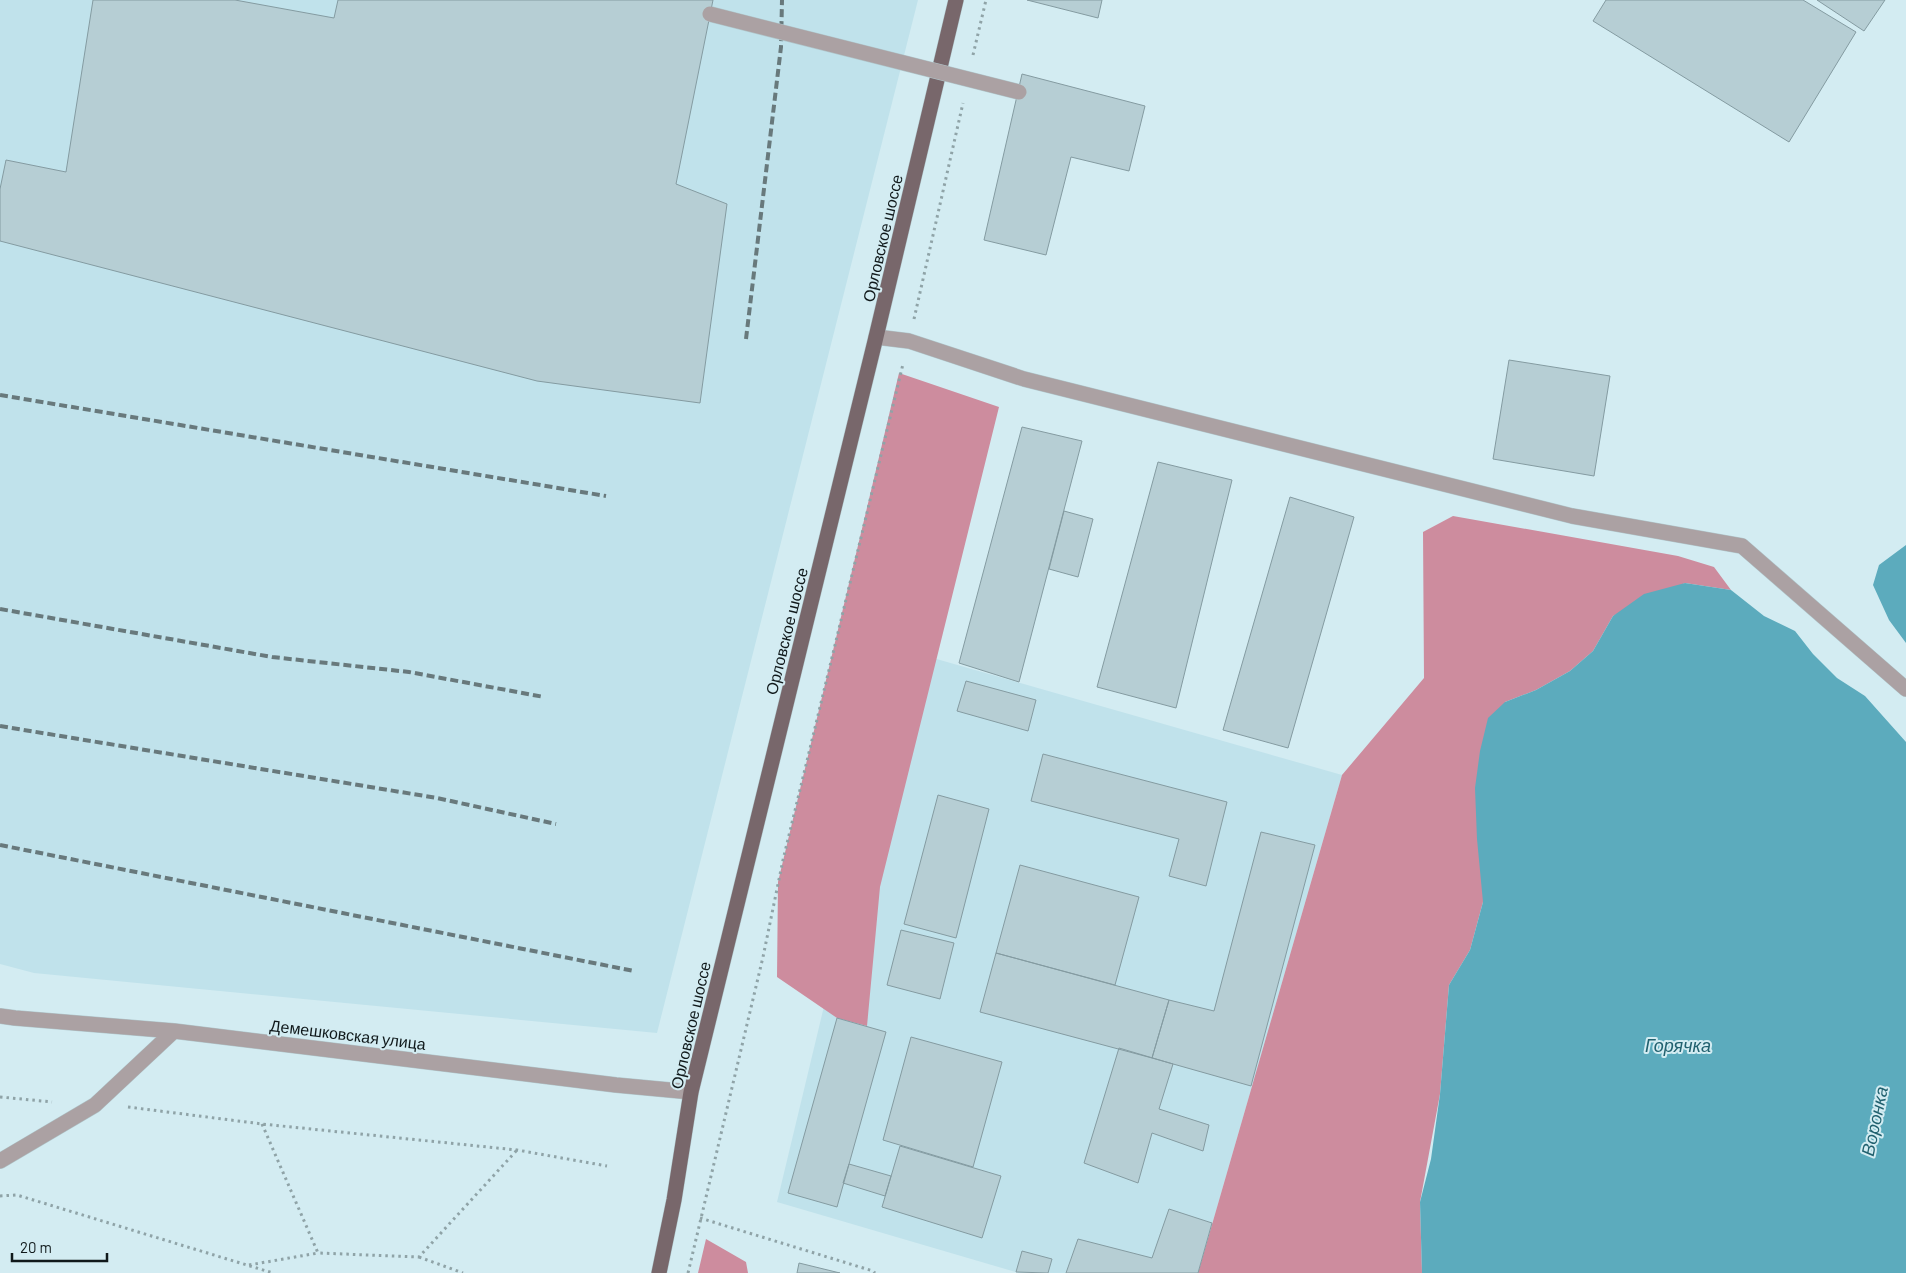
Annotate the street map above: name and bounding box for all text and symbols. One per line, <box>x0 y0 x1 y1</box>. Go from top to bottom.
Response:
street label: Орловское шоссе <box>858 172 906 304</box>
street label: Орловское шоссе <box>761 565 811 697</box>
street label: Орловское шоссе <box>666 959 714 1091</box>
street label: Демешковская улица <box>269 1015 427 1053</box>
water label: Горячка <box>1645 1034 1711 1056</box>
water label: Воронка <box>1856 1084 1892 1158</box>
scale bar <box>12 1230 108 1262</box>
text: 20 m <box>20 1238 52 1256</box>

